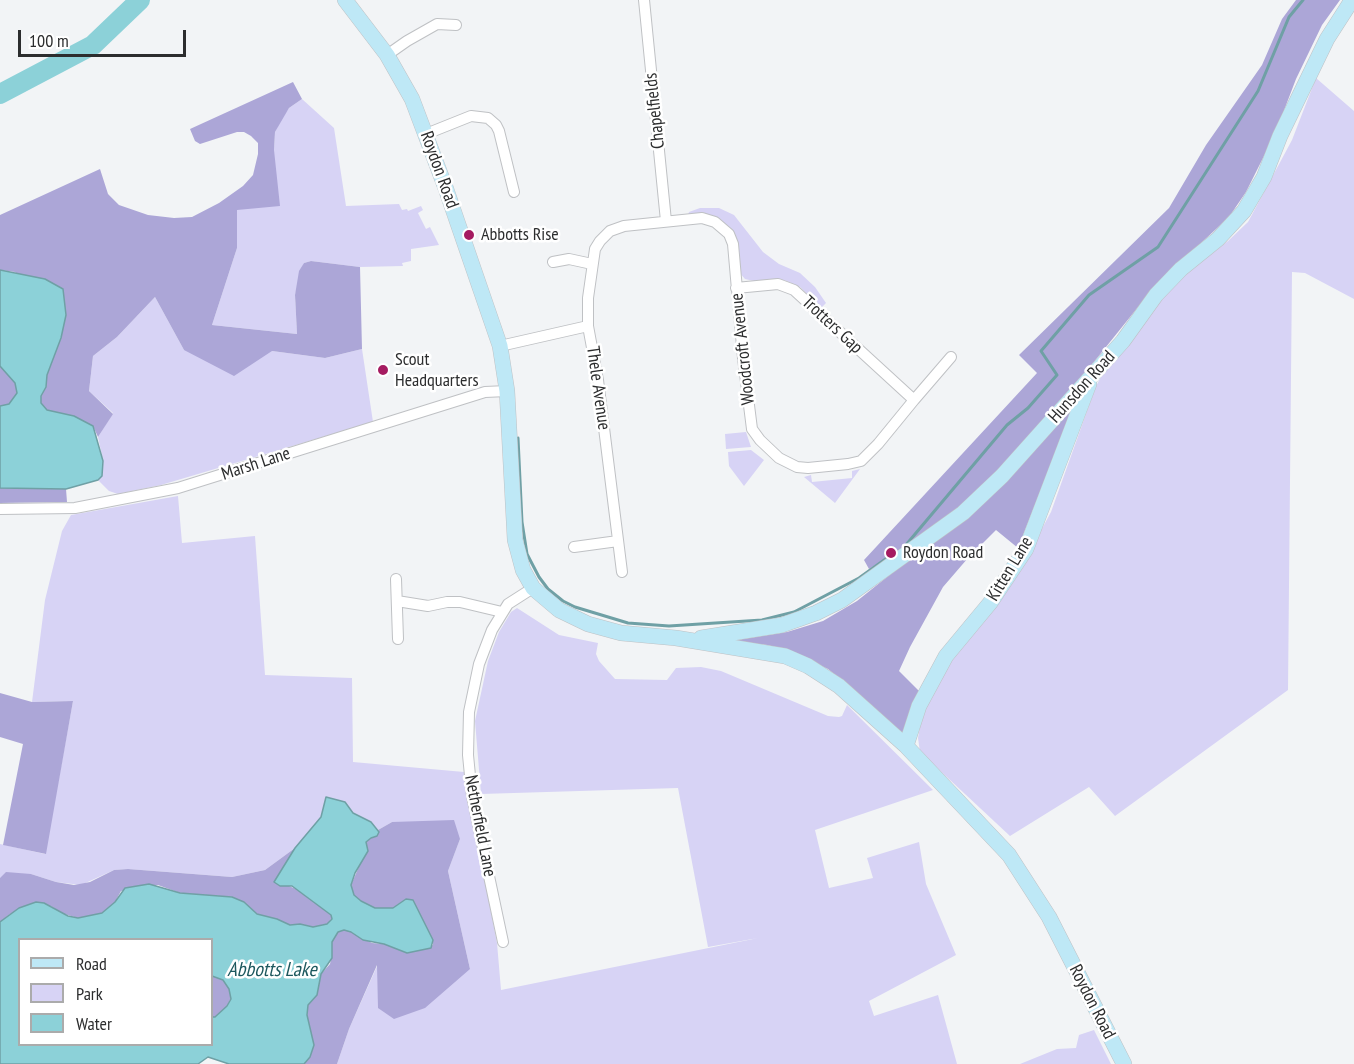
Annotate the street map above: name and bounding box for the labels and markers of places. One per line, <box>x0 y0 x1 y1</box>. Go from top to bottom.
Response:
place label: Abbotts Rise <box>481 224 559 246</box>
marker: Abbotts Rise <box>462 228 476 242</box>
place label: Scout Headquarters <box>395 349 478 392</box>
marker: Scout Headquarters <box>376 363 390 377</box>
place label: Roydon Road <box>903 542 983 564</box>
marker: Roydon Road <box>884 546 898 560</box>

